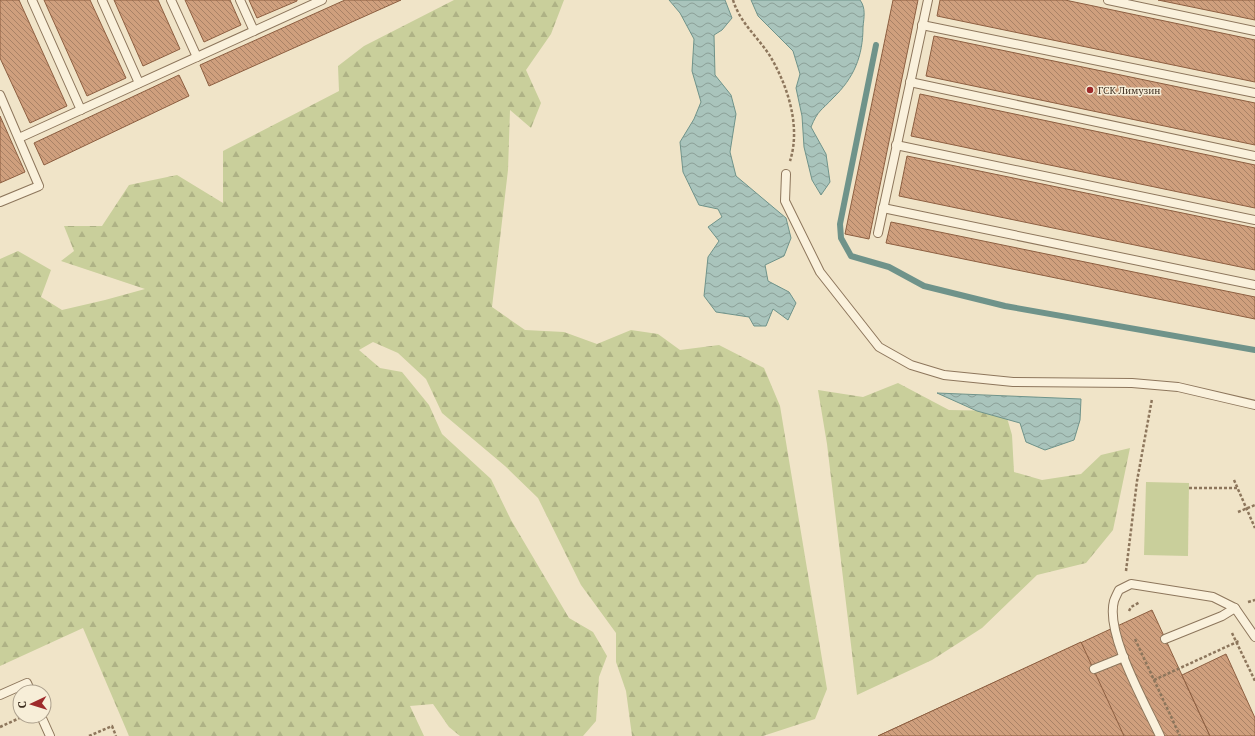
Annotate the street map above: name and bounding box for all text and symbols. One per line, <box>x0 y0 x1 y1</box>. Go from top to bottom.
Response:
place label: ГСК Лимузин <box>1098 84 1160 97</box>
marker: ГСК Лимузин <box>1085 85 1095 95</box>
north arrow <box>12 684 52 724</box>
text: С <box>15 701 29 709</box>

